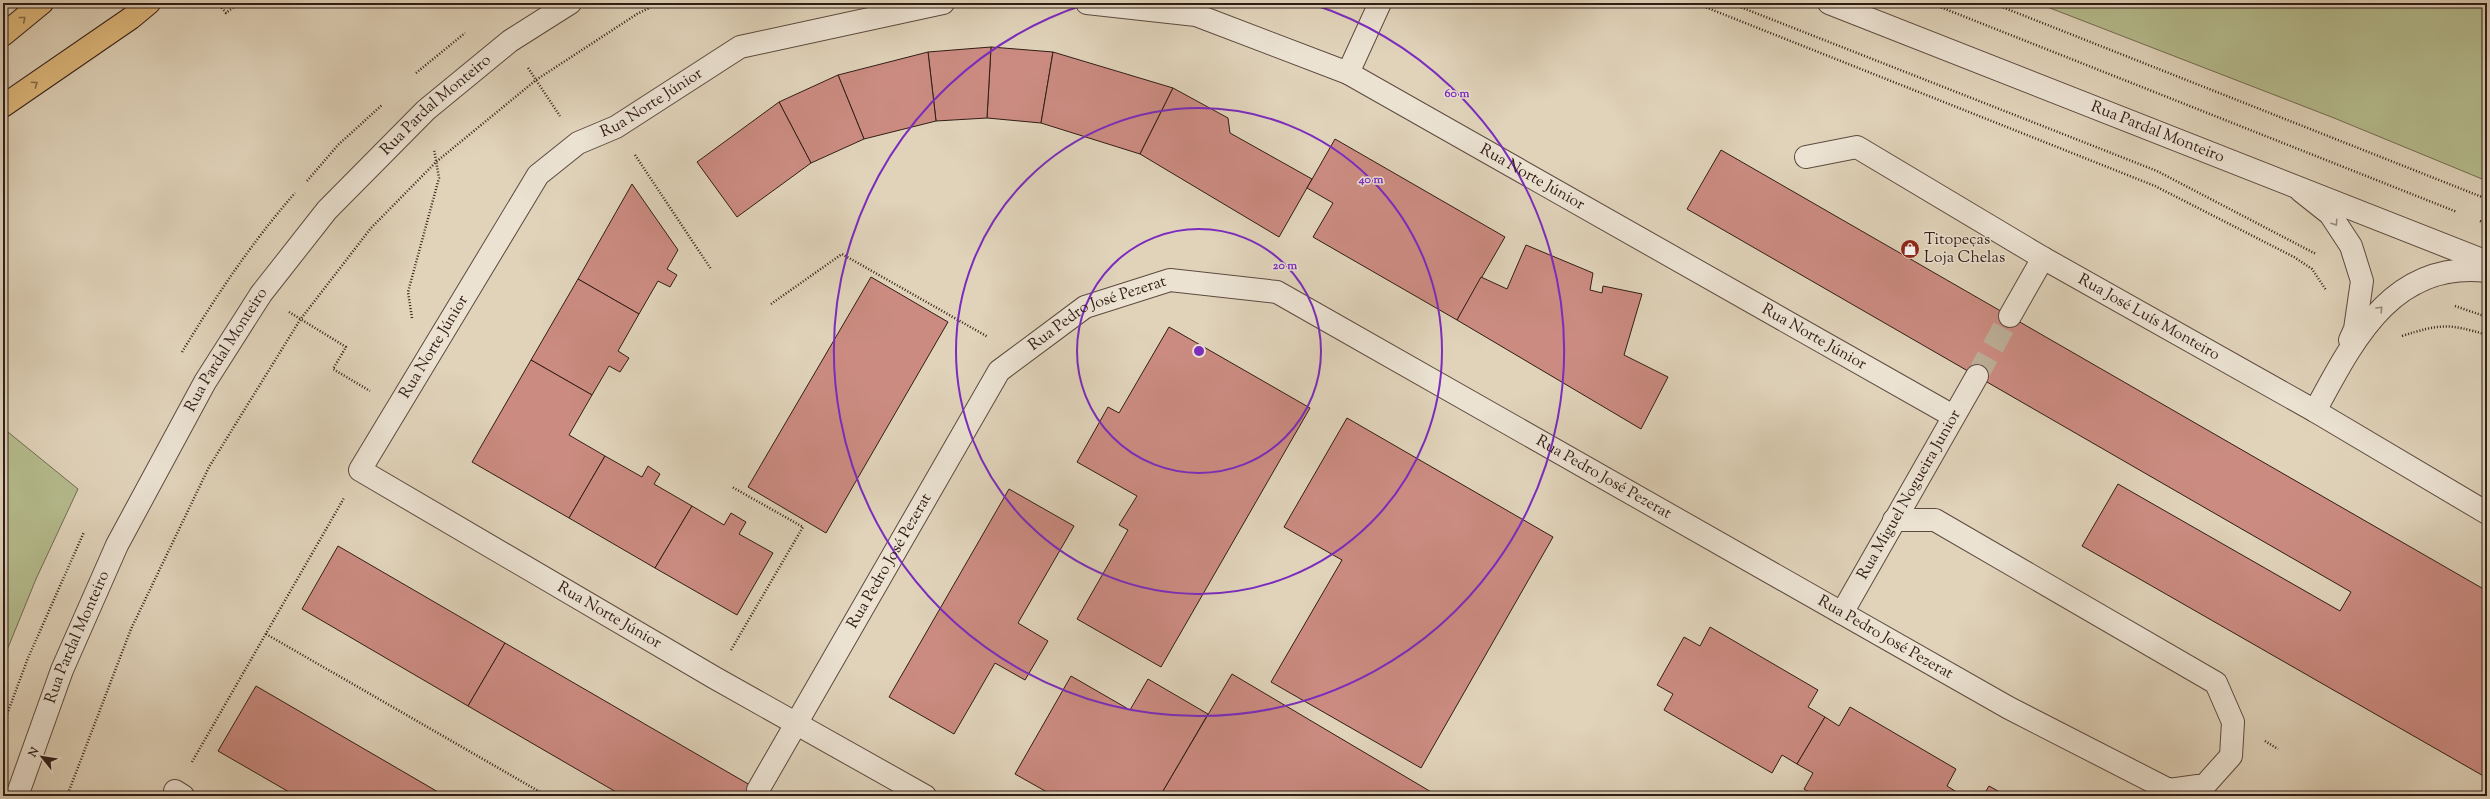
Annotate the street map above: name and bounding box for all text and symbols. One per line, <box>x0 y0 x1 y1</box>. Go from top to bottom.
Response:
one-way arrow <box>18 17 25 24</box>
street label: Rua Pardal Monteiro <box>375 49 497 161</box>
street label: Rua Norte Júnior <box>597 62 707 144</box>
one-way arrow <box>31 81 38 88</box>
text: 60 m <box>1445 85 1469 103</box>
street label: Rua Pardal Monteiro <box>2087 96 2228 169</box>
street label: Rua Norte Júnior <box>1475 138 1589 216</box>
text: 40 m <box>1358 171 1383 189</box>
one-way arrow <box>2330 219 2338 226</box>
place label: Titopeças Loja Chelas <box>1924 229 2005 270</box>
shop icon: Titopeças Loja Chelas <box>1899 238 1921 260</box>
text: 20 m <box>1273 257 1297 275</box>
street label: Rua José Luís Monteiro <box>2074 268 2224 367</box>
street label: Rua Pedro José Pezerat <box>1024 270 1170 357</box>
street label: Rua Pardal Monteiro <box>179 283 273 416</box>
street label: Rua Norte Júnior <box>394 291 474 403</box>
street label: Rua Norte Júnior <box>1757 298 1871 376</box>
one-way arrow <box>2375 307 2382 314</box>
centre of rings <box>1192 344 1206 358</box>
street label: Rua Miguel Nogueira Junior <box>1852 406 1967 584</box>
street label: Rua Pedro José Pezerat <box>1532 430 1676 526</box>
street label: Rua Pedro José Pezerat <box>842 489 938 633</box>
street label: Rua Pardal Monteiro <box>39 567 116 707</box>
street label: Rua Norte Júnior <box>553 577 665 655</box>
street label: Rua Pedro José Pezerat <box>1813 590 1958 686</box>
north arrow <box>22 737 62 777</box>
text: N <box>25 745 43 761</box>

